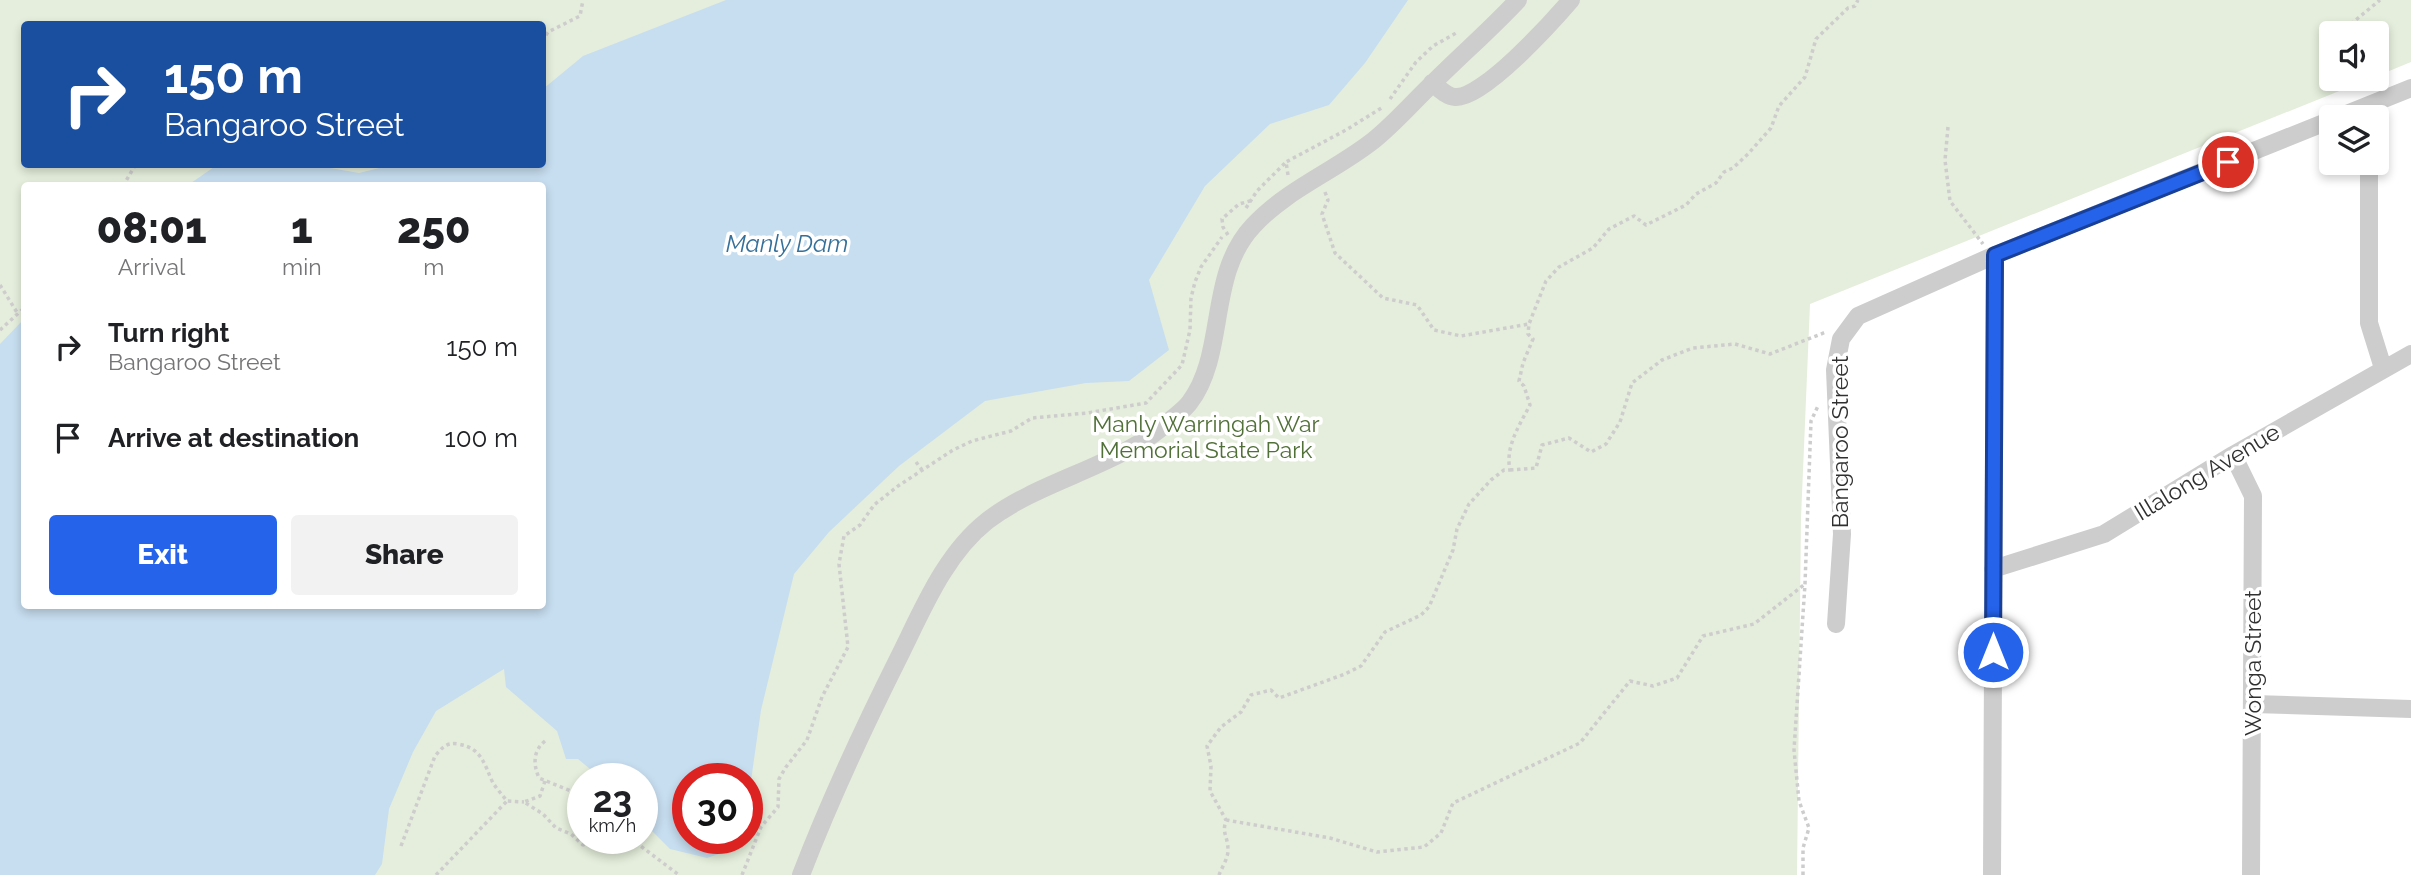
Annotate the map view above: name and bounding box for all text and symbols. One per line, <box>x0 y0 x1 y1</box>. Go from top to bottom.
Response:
map controls <box>2319 21 2389 175</box>
button: sound <box>2319 21 2389 91</box>
text: 150 m <box>164 47 303 104</box>
icon: right <box>49 49 140 140</box>
button: layers <box>2319 105 2389 175</box>
text: Bangaroo Street <box>164 106 404 143</box>
pin <box>2198 132 2258 192</box>
icon: arrive <box>2209 143 2247 181</box>
text: 08:01 <box>96 204 207 253</box>
text: 1 <box>291 204 313 253</box>
text: 250 <box>397 204 471 253</box>
water label: Manly Dam <box>726 229 848 258</box>
text: Arrival <box>118 253 185 280</box>
text: min <box>282 253 322 280</box>
text: m <box>423 253 444 280</box>
text: Turn right <box>108 318 229 348</box>
icon: right <box>49 328 87 366</box>
text: 150 m <box>446 332 518 362</box>
text: Bangaroo Street <box>108 348 281 375</box>
street label: Bangaroo Street <box>1826 355 1853 528</box>
park label: Manly Warringah War Memorial State Park <box>1092 410 1320 463</box>
street label: Illalong Avenue <box>2129 418 2284 525</box>
icon: arrive <box>49 419 87 457</box>
text: Arrive at destination <box>108 423 359 453</box>
text: 100 m <box>445 423 518 453</box>
button: Exit <box>49 515 277 595</box>
button: Share <box>291 515 518 595</box>
street label: Wonga Street <box>2239 590 2266 736</box>
position arrow <box>1956 615 2030 689</box>
speed limit sign: 30 <box>672 763 763 854</box>
text: 23 <box>593 779 632 820</box>
text: km/h <box>589 815 636 836</box>

